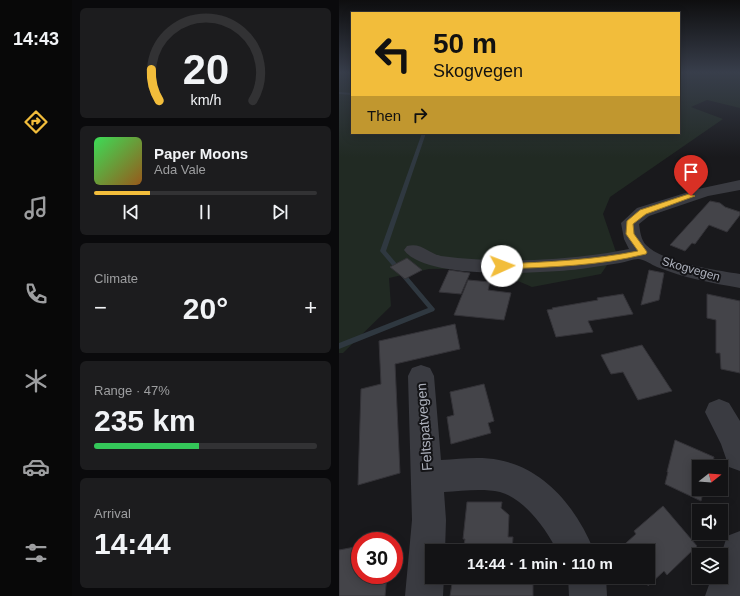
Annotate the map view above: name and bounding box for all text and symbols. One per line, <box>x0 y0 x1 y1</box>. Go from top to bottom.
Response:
icon: left <box>367 28 419 80</box>
text: 50 m <box>433 28 497 59</box>
text: 14:43 <box>13 29 59 49</box>
text: 20 <box>182 46 229 93</box>
text: Skogvegen <box>433 61 523 81</box>
text: km/h <box>190 91 221 107</box>
icon: right <box>409 104 431 126</box>
text: Then <box>367 107 401 124</box>
icon: directions <box>22 108 50 136</box>
text: Paper Moons <box>154 145 248 162</box>
pin <box>674 155 708 196</box>
icon: arrive <box>680 161 702 183</box>
text: Ada Vale <box>154 162 206 177</box>
icon: music <box>22 194 50 222</box>
icon: previous <box>120 201 142 223</box>
icon: pause <box>194 201 216 223</box>
icon: next <box>269 201 291 223</box>
position arrow <box>481 245 523 287</box>
street label: Skogvegen <box>660 254 722 284</box>
text: Climate <box>94 271 138 286</box>
icon: phone <box>22 280 50 308</box>
text: 20° <box>183 292 228 325</box>
text: − <box>94 295 107 320</box>
text: + <box>304 295 317 320</box>
icon: climate <box>22 367 50 395</box>
text: Range · 47% <box>94 383 170 398</box>
street label: Feltspatvegen <box>413 383 435 471</box>
text: 235 km <box>94 404 196 437</box>
icon: car <box>22 453 50 481</box>
north arrow <box>692 460 728 496</box>
map controls <box>692 460 728 584</box>
button: sound <box>692 504 728 540</box>
text: Arrival <box>94 506 131 521</box>
text: 14:44 <box>94 527 171 560</box>
speed limit sign: 30 <box>351 532 403 584</box>
icon: filters <box>22 539 50 567</box>
button: layers <box>692 548 728 584</box>
text: 14:44 · 1 min · 110 m <box>467 555 613 572</box>

